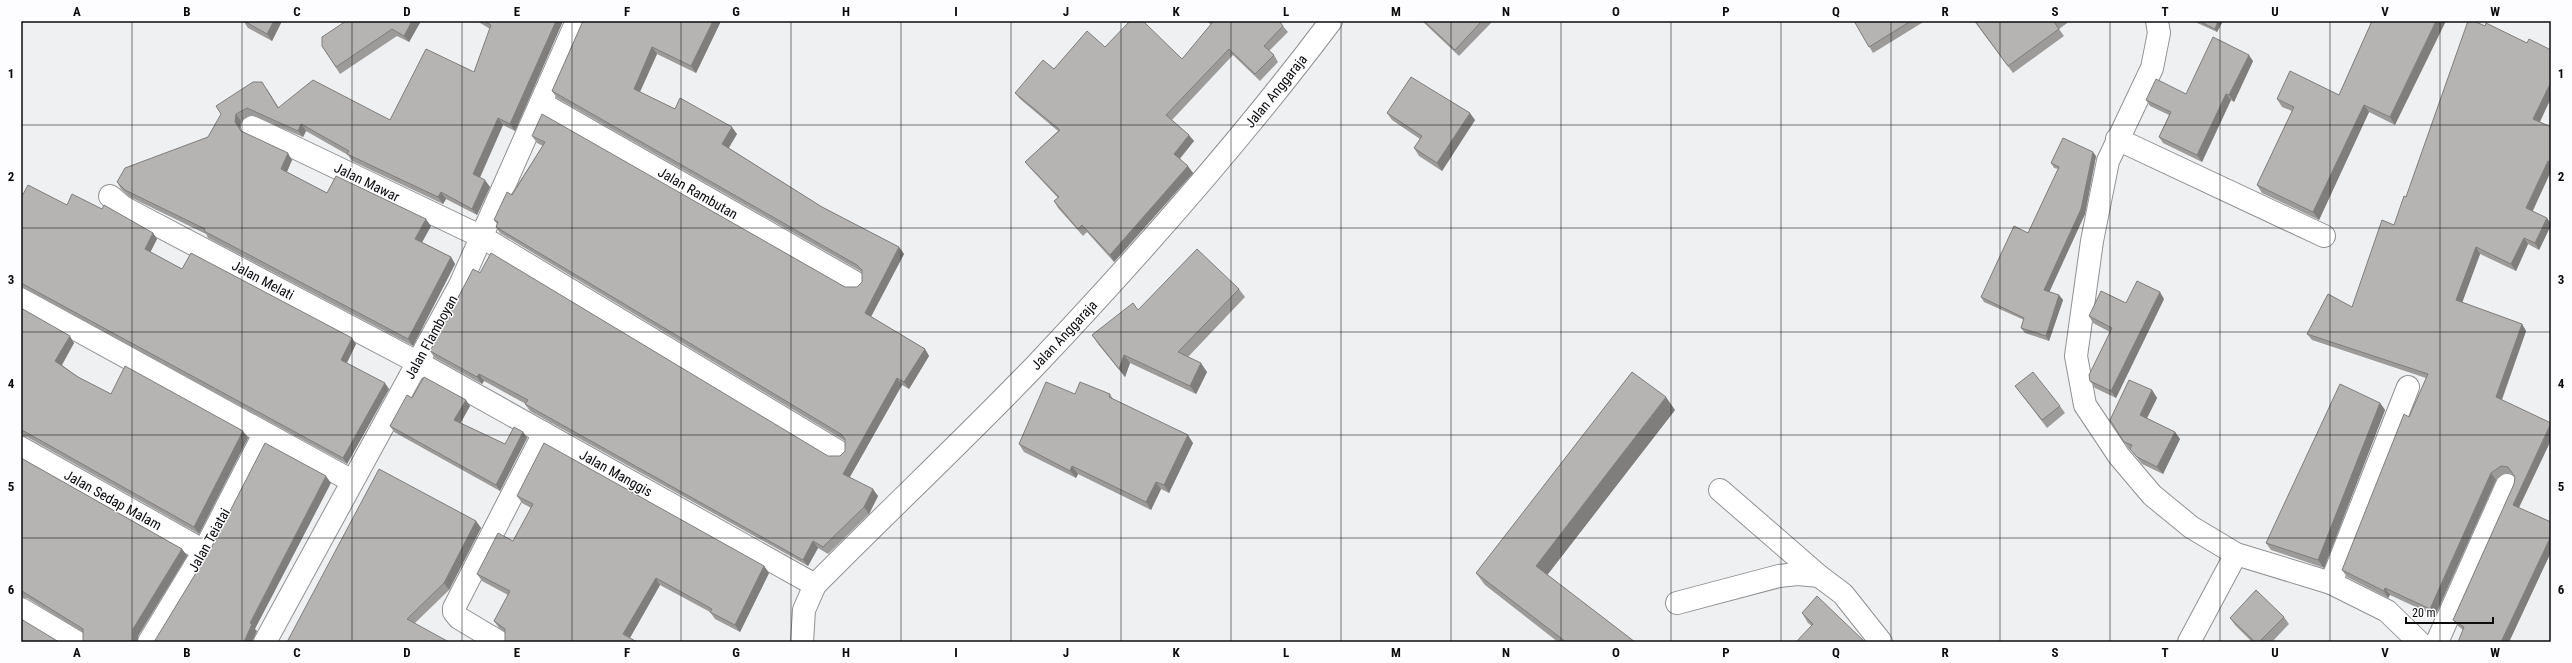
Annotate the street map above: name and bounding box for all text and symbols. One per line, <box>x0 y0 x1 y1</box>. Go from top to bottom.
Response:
text: A <box>73 4 81 19</box>
text: B <box>183 4 191 19</box>
text: C <box>293 4 301 19</box>
text: D <box>403 4 411 19</box>
text: E <box>514 4 521 19</box>
text: F <box>624 4 630 19</box>
text: G <box>732 4 740 19</box>
text: H <box>842 4 850 19</box>
text: I <box>954 4 958 19</box>
text: J <box>1063 4 1069 19</box>
text: K <box>1172 4 1180 19</box>
text: L <box>1283 4 1289 19</box>
text: M <box>1391 4 1401 19</box>
text: N <box>1502 4 1510 19</box>
text: O <box>1612 4 1620 19</box>
text: P <box>1722 4 1730 19</box>
text: Q <box>1832 4 1840 19</box>
text: R <box>1941 4 1949 19</box>
text: S <box>2051 4 2059 19</box>
text: T <box>2161 4 2169 19</box>
text: U <box>2271 4 2279 19</box>
text: V <box>2381 4 2389 19</box>
text: W <box>2490 4 2500 19</box>
street label: Jalan Anggaraja <box>1242 51 1310 131</box>
text: 1 <box>8 66 14 81</box>
text: 1 <box>2558 66 2564 81</box>
street label: Jalan Mawar <box>332 159 402 205</box>
street label: Jalan Rambutan <box>655 164 741 222</box>
text: 2 <box>8 169 15 184</box>
text: 2 <box>2558 169 2565 184</box>
street label: Jalan Melati <box>229 257 297 303</box>
text: 3 <box>8 272 14 287</box>
text: 3 <box>2558 272 2564 287</box>
street label: Jalan Flamboyan <box>401 292 461 382</box>
street label: Jalan Anggaraja <box>1028 297 1100 373</box>
text: 4 <box>8 376 15 391</box>
text: 4 <box>2558 376 2565 391</box>
street label: Jalan Manggis <box>577 446 655 500</box>
street label: Jalan Sedap Malam <box>62 467 164 533</box>
text: 5 <box>8 479 15 494</box>
text: 5 <box>2558 479 2565 494</box>
street label: Jalan Teiatai <box>185 505 233 575</box>
text: 6 <box>8 582 15 597</box>
text: 6 <box>2558 582 2565 597</box>
scale bar <box>2406 599 2493 625</box>
text: 20 m <box>2412 606 2436 620</box>
text: A <box>73 645 81 660</box>
text: B <box>183 645 191 660</box>
text: C <box>293 645 301 660</box>
text: D <box>403 645 411 660</box>
text: E <box>514 645 521 660</box>
text: F <box>624 645 630 660</box>
text: G <box>732 645 740 660</box>
text: H <box>842 645 850 660</box>
text: I <box>954 645 958 660</box>
text: J <box>1063 645 1069 660</box>
text: K <box>1172 645 1180 660</box>
text: L <box>1283 645 1289 660</box>
text: M <box>1391 645 1401 660</box>
text: N <box>1502 645 1510 660</box>
text: O <box>1612 645 1620 660</box>
text: P <box>1722 645 1730 660</box>
text: Q <box>1832 645 1840 660</box>
text: R <box>1941 645 1949 660</box>
text: S <box>2051 645 2059 660</box>
text: T <box>2161 645 2169 660</box>
text: U <box>2271 645 2279 660</box>
text: V <box>2381 645 2389 660</box>
text: W <box>2490 645 2500 660</box>

